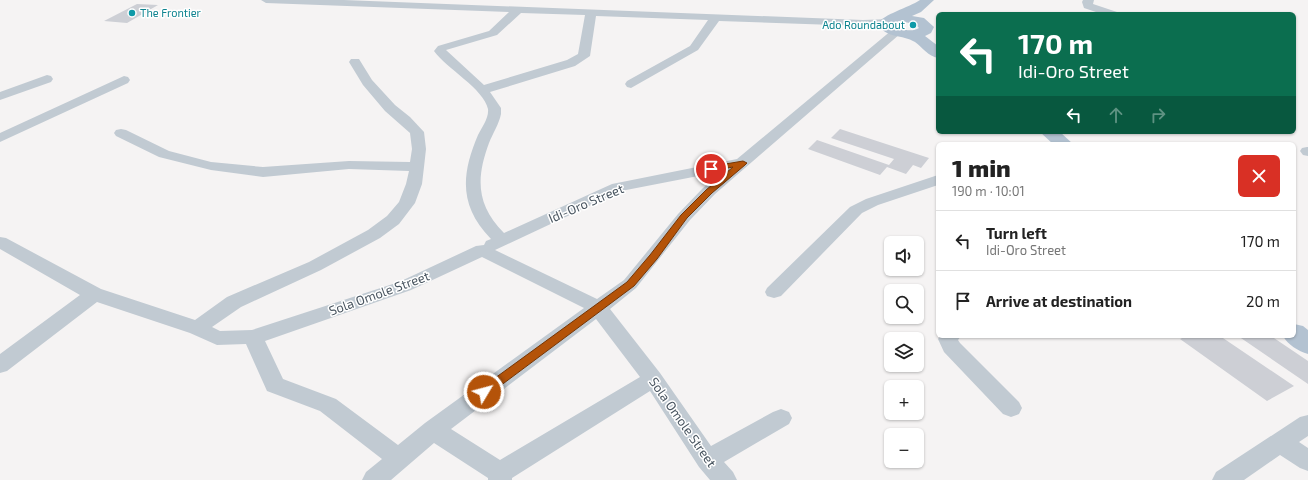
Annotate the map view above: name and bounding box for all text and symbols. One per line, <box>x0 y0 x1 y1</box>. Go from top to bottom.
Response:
place label: The Frontier <box>140 6 202 19</box>
marker: The Frontier <box>127 8 137 18</box>
place label: Ado Roundabout <box>822 18 905 31</box>
marker: Ado Roundabout <box>908 20 918 30</box>
text: 170 m <box>1018 26 1093 60</box>
icon: left <box>952 28 1004 80</box>
text: Idi-Oro Street <box>1018 60 1129 82</box>
icon: left <box>1063 104 1085 126</box>
icon: ahead <box>1105 104 1127 126</box>
icon: right <box>1147 104 1169 126</box>
pin <box>694 152 728 186</box>
text: 1 min <box>952 153 1011 182</box>
button: close <box>1238 155 1280 197</box>
icon: arrive <box>700 158 722 180</box>
street label: Idi-Oro Street <box>546 180 626 226</box>
text: 190 m · 10:01 <box>952 183 1025 199</box>
text: Turn left <box>986 224 1047 242</box>
icon: left <box>952 230 974 252</box>
text: 170 m <box>1241 232 1280 250</box>
map controls <box>884 236 924 468</box>
button: sound <box>884 236 924 276</box>
text: Idi-Oro Street <box>986 242 1066 258</box>
street label: Sola Omole Street <box>327 267 432 319</box>
button: search <box>884 284 924 324</box>
icon: arrive <box>952 290 974 312</box>
text: Arrive at destination <box>986 292 1132 310</box>
text: 20 m <box>1246 292 1280 310</box>
button: layers <box>884 332 924 372</box>
position arrow <box>463 371 505 413</box>
street label: Sola Omole Street <box>646 374 720 470</box>
button: + <box>884 380 924 420</box>
button: − <box>884 428 924 468</box>

